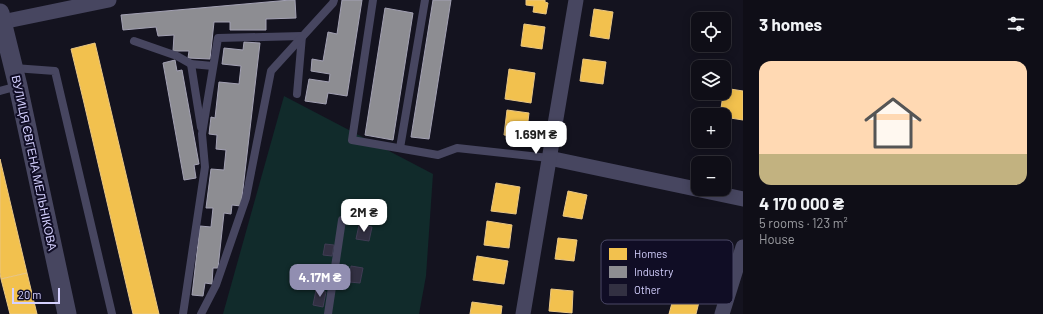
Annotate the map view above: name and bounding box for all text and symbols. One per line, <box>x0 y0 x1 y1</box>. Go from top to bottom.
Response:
map controls <box>691 12 731 196</box>
button: locate <box>691 12 731 52</box>
icon: filters <box>1005 13 1027 35</box>
text: 3 homes <box>759 14 822 34</box>
button: layers <box>691 60 731 100</box>
street label: ВУЛИЦЯ ЄВГЕНА МЕЛЬНІКОВА <box>9 74 60 252</box>
icon: home <box>857 87 929 159</box>
button: + <box>691 108 731 148</box>
pin: 1.69M ₴ <box>499 121 573 155</box>
text: 1.69M ₴ <box>515 126 557 142</box>
button: − <box>691 156 731 196</box>
text: 4 170 000 ₴ <box>759 193 844 213</box>
pin: 2M ₴ <box>340 199 388 233</box>
text: 2M ₴ <box>350 204 378 220</box>
text: 5 rooms · 123 m² <box>759 215 848 231</box>
text: House <box>759 231 795 247</box>
legend <box>601 240 733 304</box>
text: Homes <box>634 247 667 260</box>
pin: 4.17M ₴ <box>283 264 357 298</box>
text: Industry <box>634 265 673 278</box>
text: 4.17M ₴ <box>299 269 342 285</box>
text: Other <box>634 283 661 296</box>
scale bar <box>12 286 60 305</box>
text: 20 m <box>18 288 41 301</box>

